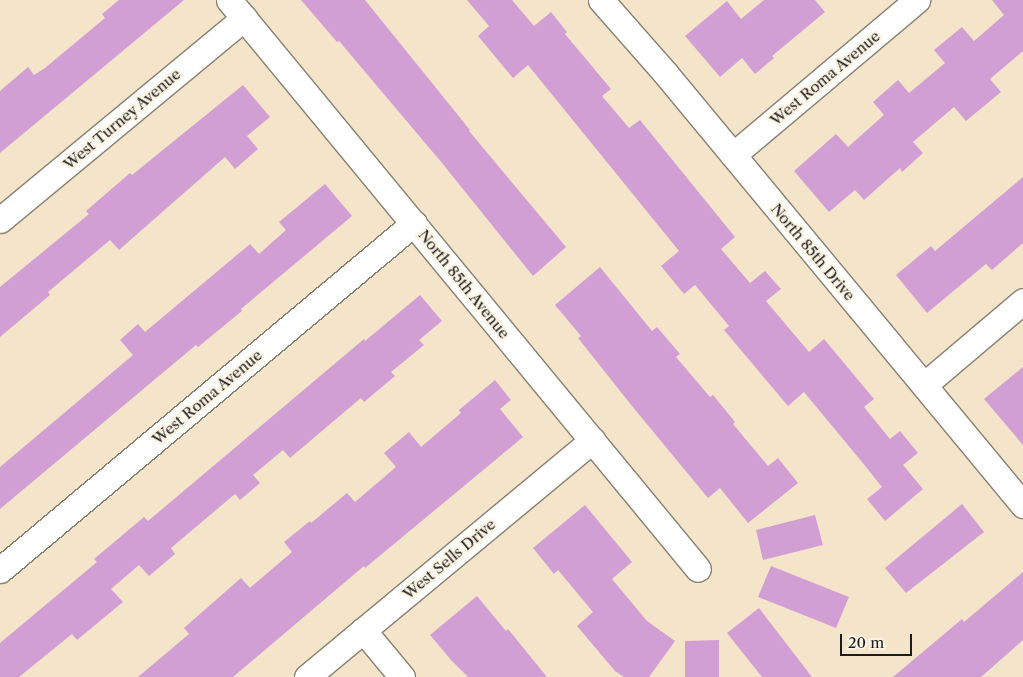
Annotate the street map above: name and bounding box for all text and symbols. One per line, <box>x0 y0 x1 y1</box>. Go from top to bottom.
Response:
street label: West Roma Avenue <box>766 27 884 129</box>
street label: West Turney Avenue <box>59 64 185 174</box>
street label: North 85th Drive <box>767 200 859 304</box>
street label: North 85th Avenue <box>414 226 514 342</box>
street label: West Roma Avenue <box>148 346 266 448</box>
street label: West Sells Drive <box>399 515 499 603</box>
scale bar <box>843 624 916 656</box>
text: 20 m <box>848 633 884 652</box>

